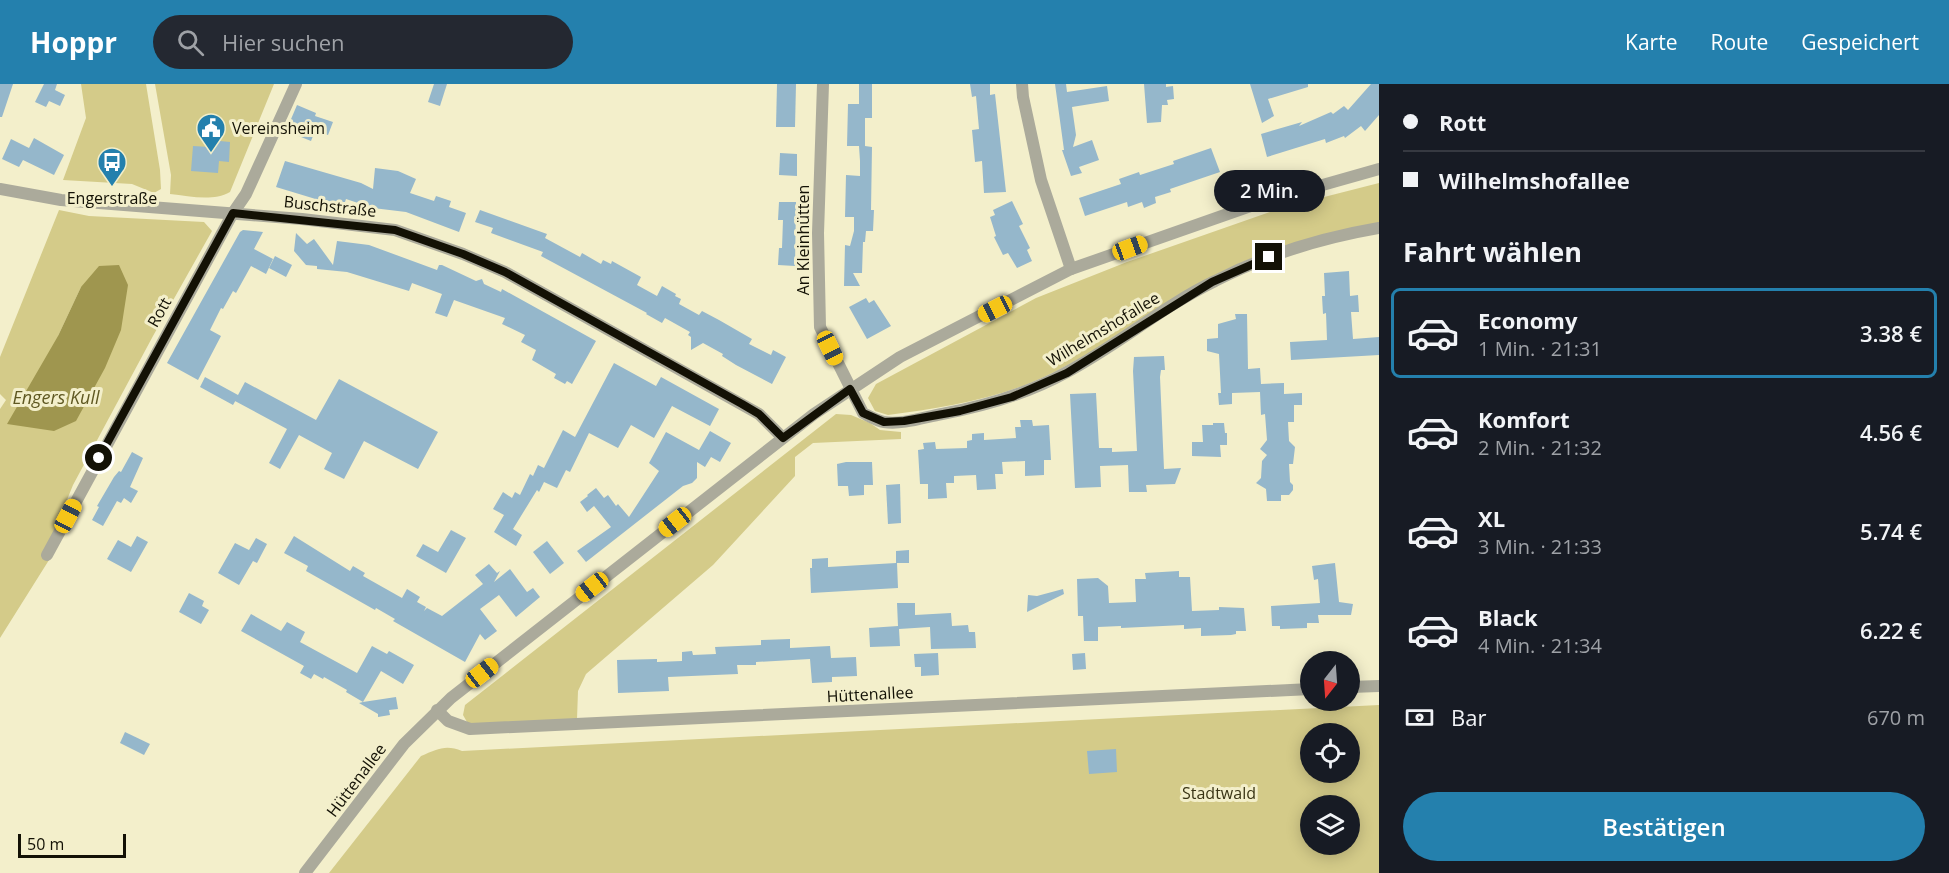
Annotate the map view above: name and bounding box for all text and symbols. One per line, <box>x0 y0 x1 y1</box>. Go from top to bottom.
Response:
search box <box>153 15 573 69</box>
text: Hoppr <box>30 23 117 61</box>
icon: search <box>174 26 207 59</box>
text: Hier suchen <box>222 27 345 57</box>
text: Karte <box>1625 28 1677 56</box>
text: Route <box>1710 28 1768 56</box>
text: Gespeichert <box>1801 28 1919 56</box>
text: Rott <box>1439 107 1486 137</box>
public building icon: Vereinsheim <box>195 112 227 154</box>
place label: Vereinsheim <box>232 117 325 139</box>
bus stop icon: Engerstraße <box>96 146 128 188</box>
text: Wilhelmshofallee <box>1439 165 1630 195</box>
callout: 2 Min. <box>1214 170 1324 212</box>
text: 2 Min. <box>1240 177 1299 204</box>
street label: An Kleinhütten <box>792 185 814 295</box>
place label: Engerstraße <box>67 187 157 209</box>
street label: Buschstraße <box>283 190 377 222</box>
car <box>1110 233 1150 263</box>
text: Fahrt wählen <box>1403 233 1582 270</box>
route end <box>1255 243 1282 270</box>
street label: Wilhelmshofallee <box>1043 287 1163 371</box>
street label: Rott <box>142 293 176 331</box>
car <box>975 293 1015 325</box>
text: Economy <box>1478 305 1577 335</box>
icon: car <box>1406 306 1460 360</box>
text: 3.38 € <box>1860 318 1922 348</box>
car <box>814 328 846 368</box>
text: 1 Min. · 21:31 <box>1478 335 1602 362</box>
water label: Engers Kull <box>12 385 100 409</box>
text: Komfort <box>1478 404 1570 434</box>
icon: car <box>1406 405 1460 459</box>
text: 4.56 € <box>1860 417 1922 447</box>
text: 2 Min. · 21:32 <box>1478 434 1602 461</box>
route start <box>85 444 112 471</box>
car <box>52 496 84 536</box>
text: XL <box>1478 503 1505 533</box>
car <box>655 504 695 540</box>
icon: car <box>1406 504 1460 558</box>
text: 5.74 € <box>1860 516 1922 546</box>
text: 3 Min. · 21:33 <box>1478 533 1602 560</box>
car <box>572 569 612 605</box>
text: Black <box>1478 602 1538 632</box>
icon: car <box>1406 603 1460 657</box>
text: 6.22 € <box>1860 615 1922 645</box>
text: 4 Min. · 21:34 <box>1478 632 1602 659</box>
north arrow <box>1300 651 1360 711</box>
map controls <box>1300 651 1360 855</box>
car <box>462 655 502 691</box>
street label: Hüttenallee <box>826 681 914 707</box>
icon: cash <box>1403 701 1436 734</box>
text: Bar <box>1451 702 1486 732</box>
text: 670 m <box>1867 704 1925 731</box>
button: locate <box>1300 723 1360 783</box>
street label: Hüttenallee <box>321 739 391 821</box>
park label: Stadtwald <box>1182 782 1256 804</box>
button: Bestätigen <box>1403 792 1925 861</box>
button: layers <box>1300 795 1360 855</box>
scale bar <box>18 831 126 858</box>
text: 50 m <box>27 833 64 855</box>

